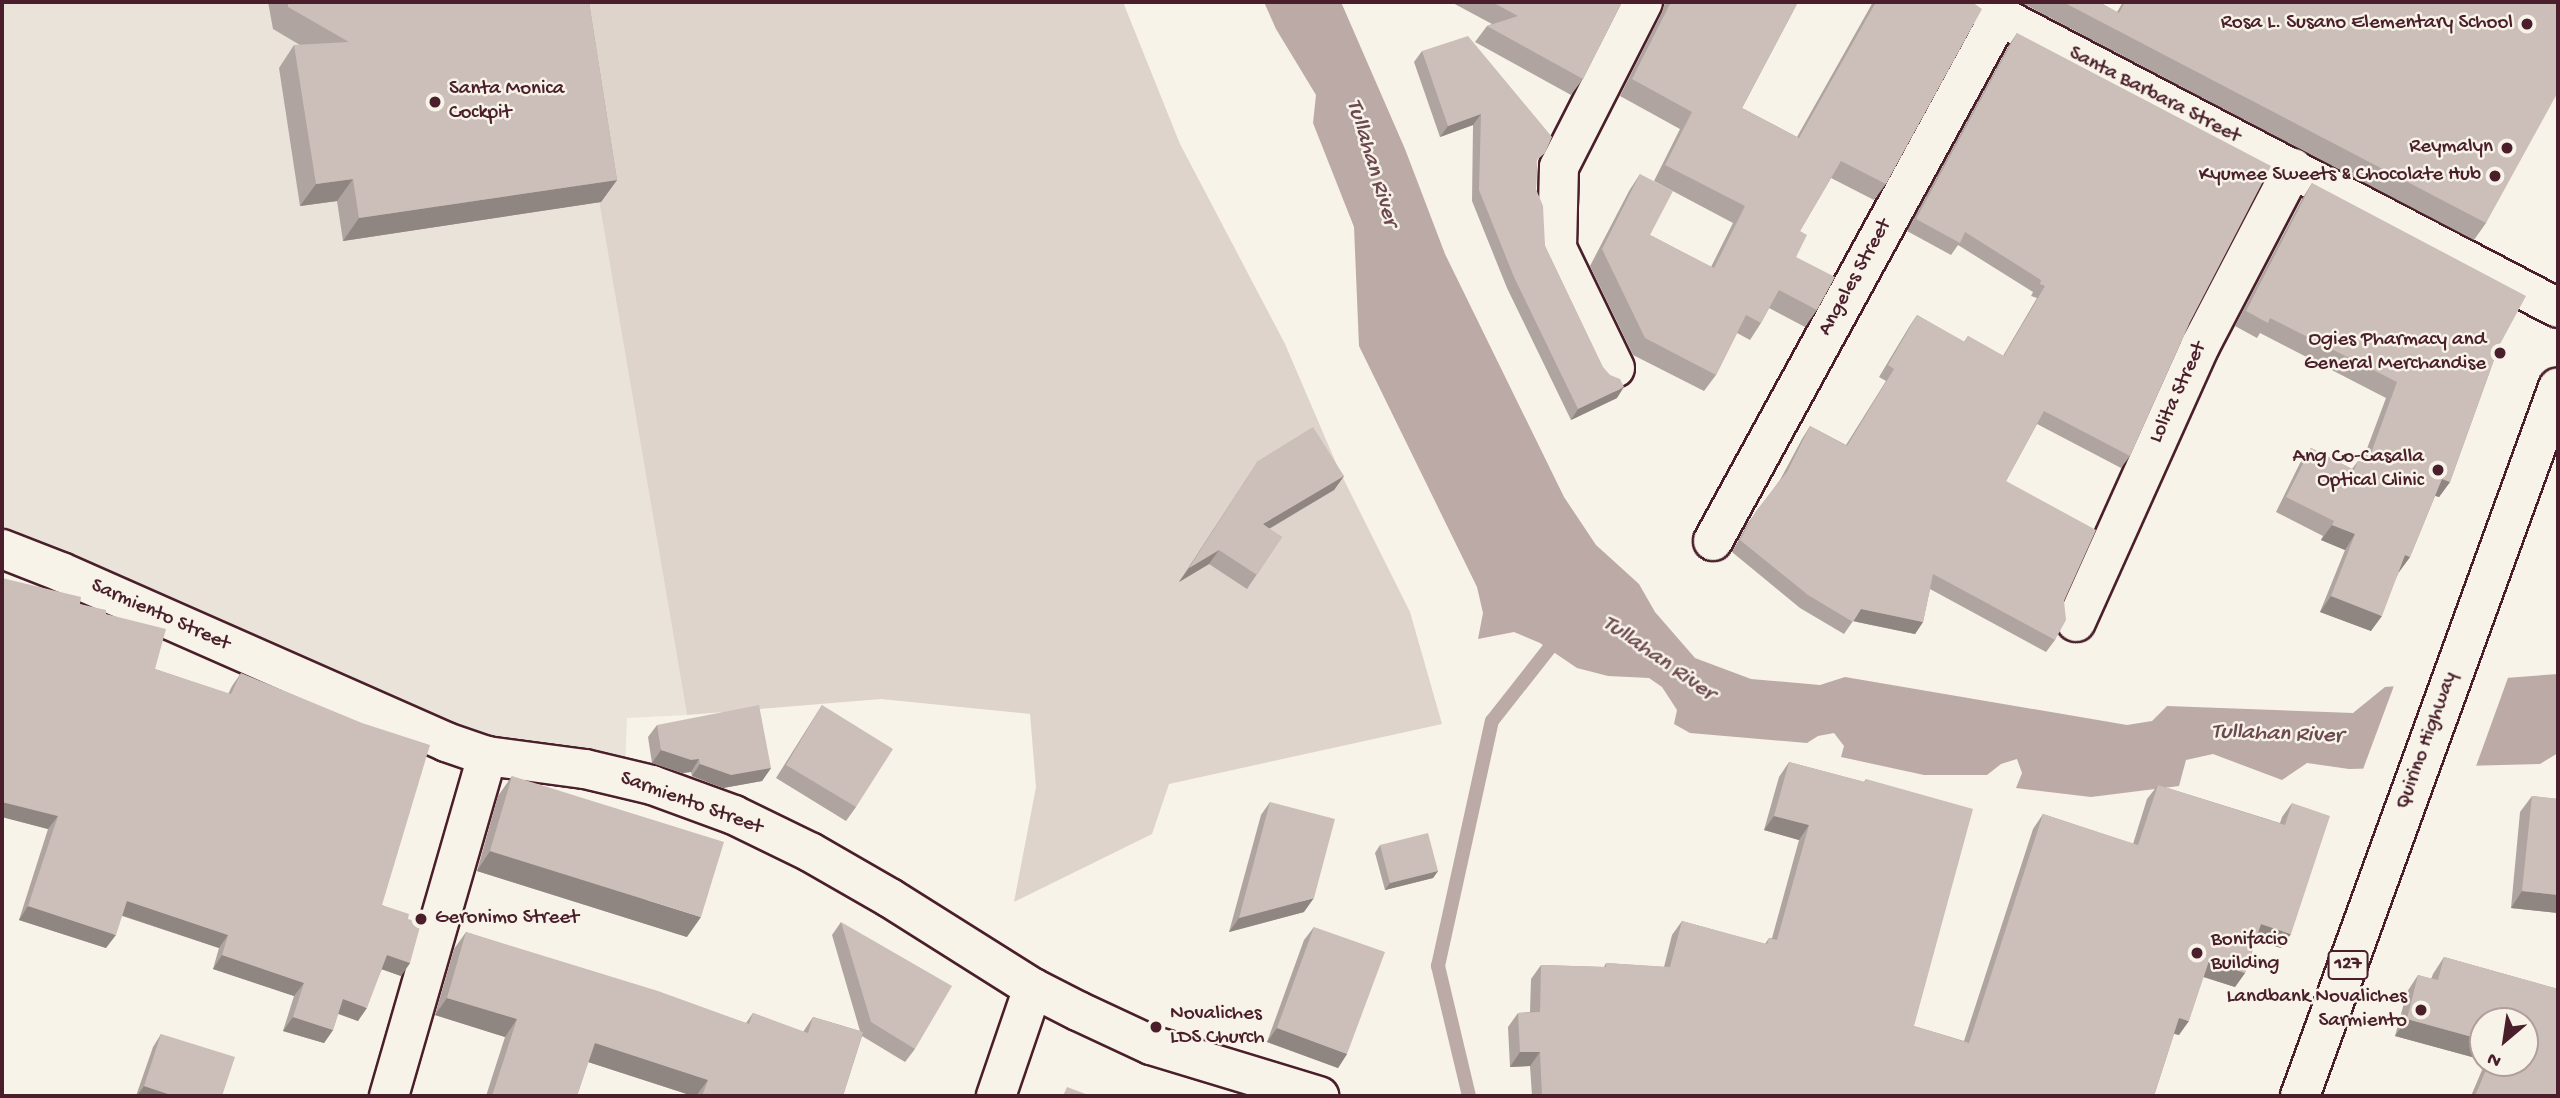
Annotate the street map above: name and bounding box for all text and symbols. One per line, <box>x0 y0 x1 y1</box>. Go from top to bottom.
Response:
place label: Rosa L. Susano Elementary School <box>2221 11 2513 37</box>
marker: Rosa L. Susano Elementary School <box>2519 16 2535 32</box>
street label: Santa Barbara Street <box>2064 42 2244 150</box>
place label: Santa Monica Cockpit <box>449 77 564 127</box>
marker: Santa Monica Cockpit <box>427 94 443 110</box>
water label: Tullahan River <box>1339 96 1403 230</box>
place label: Reymalyn <box>2409 135 2493 161</box>
marker: Reymalyn <box>2499 140 2515 156</box>
place label: Kyumee Sweets & Chocolate Hub <box>2199 163 2481 189</box>
marker: Kyumee Sweets & Chocolate Hub <box>2487 168 2503 184</box>
street label: Angeles Street <box>1814 215 1898 341</box>
place label: Ogies Pharmacy and General Merchandise <box>2304 328 2486 378</box>
street label: Lolita Street <box>2145 338 2213 448</box>
marker: Ogies Pharmacy and General Merchandise <box>2492 345 2508 361</box>
place label: Ang Co-Casalla Optical Clinic <box>2293 445 2424 495</box>
marker: Ang Co-Casalla Optical Clinic <box>2430 462 2446 478</box>
street label: Sarmiento Street <box>87 574 233 658</box>
water label: Tullahan River <box>1596 610 1720 708</box>
street label: Quirino Highway <box>2391 669 2465 813</box>
water label: Tullahan River <box>2211 719 2343 751</box>
street label: Sarmiento Street <box>616 767 766 841</box>
place label: Geronimo Street <box>435 906 579 932</box>
marker: Geronimo Street <box>413 911 429 927</box>
place label: Bonifacio Building <box>2211 928 2288 978</box>
marker: Bonifacio Building <box>2189 945 2205 961</box>
road number: 127 <box>2327 950 2369 981</box>
place label: Landbank Novaliches Sarmiento <box>2227 985 2407 1035</box>
place label: Novaliches LDS Church <box>1170 1002 1264 1052</box>
marker: Landbank Novaliches Sarmiento <box>2413 1002 2429 1018</box>
north arrow <box>2469 1007 2539 1077</box>
marker: Novaliches LDS Church <box>1148 1019 1164 1035</box>
text: N <box>2484 1046 2506 1072</box>

